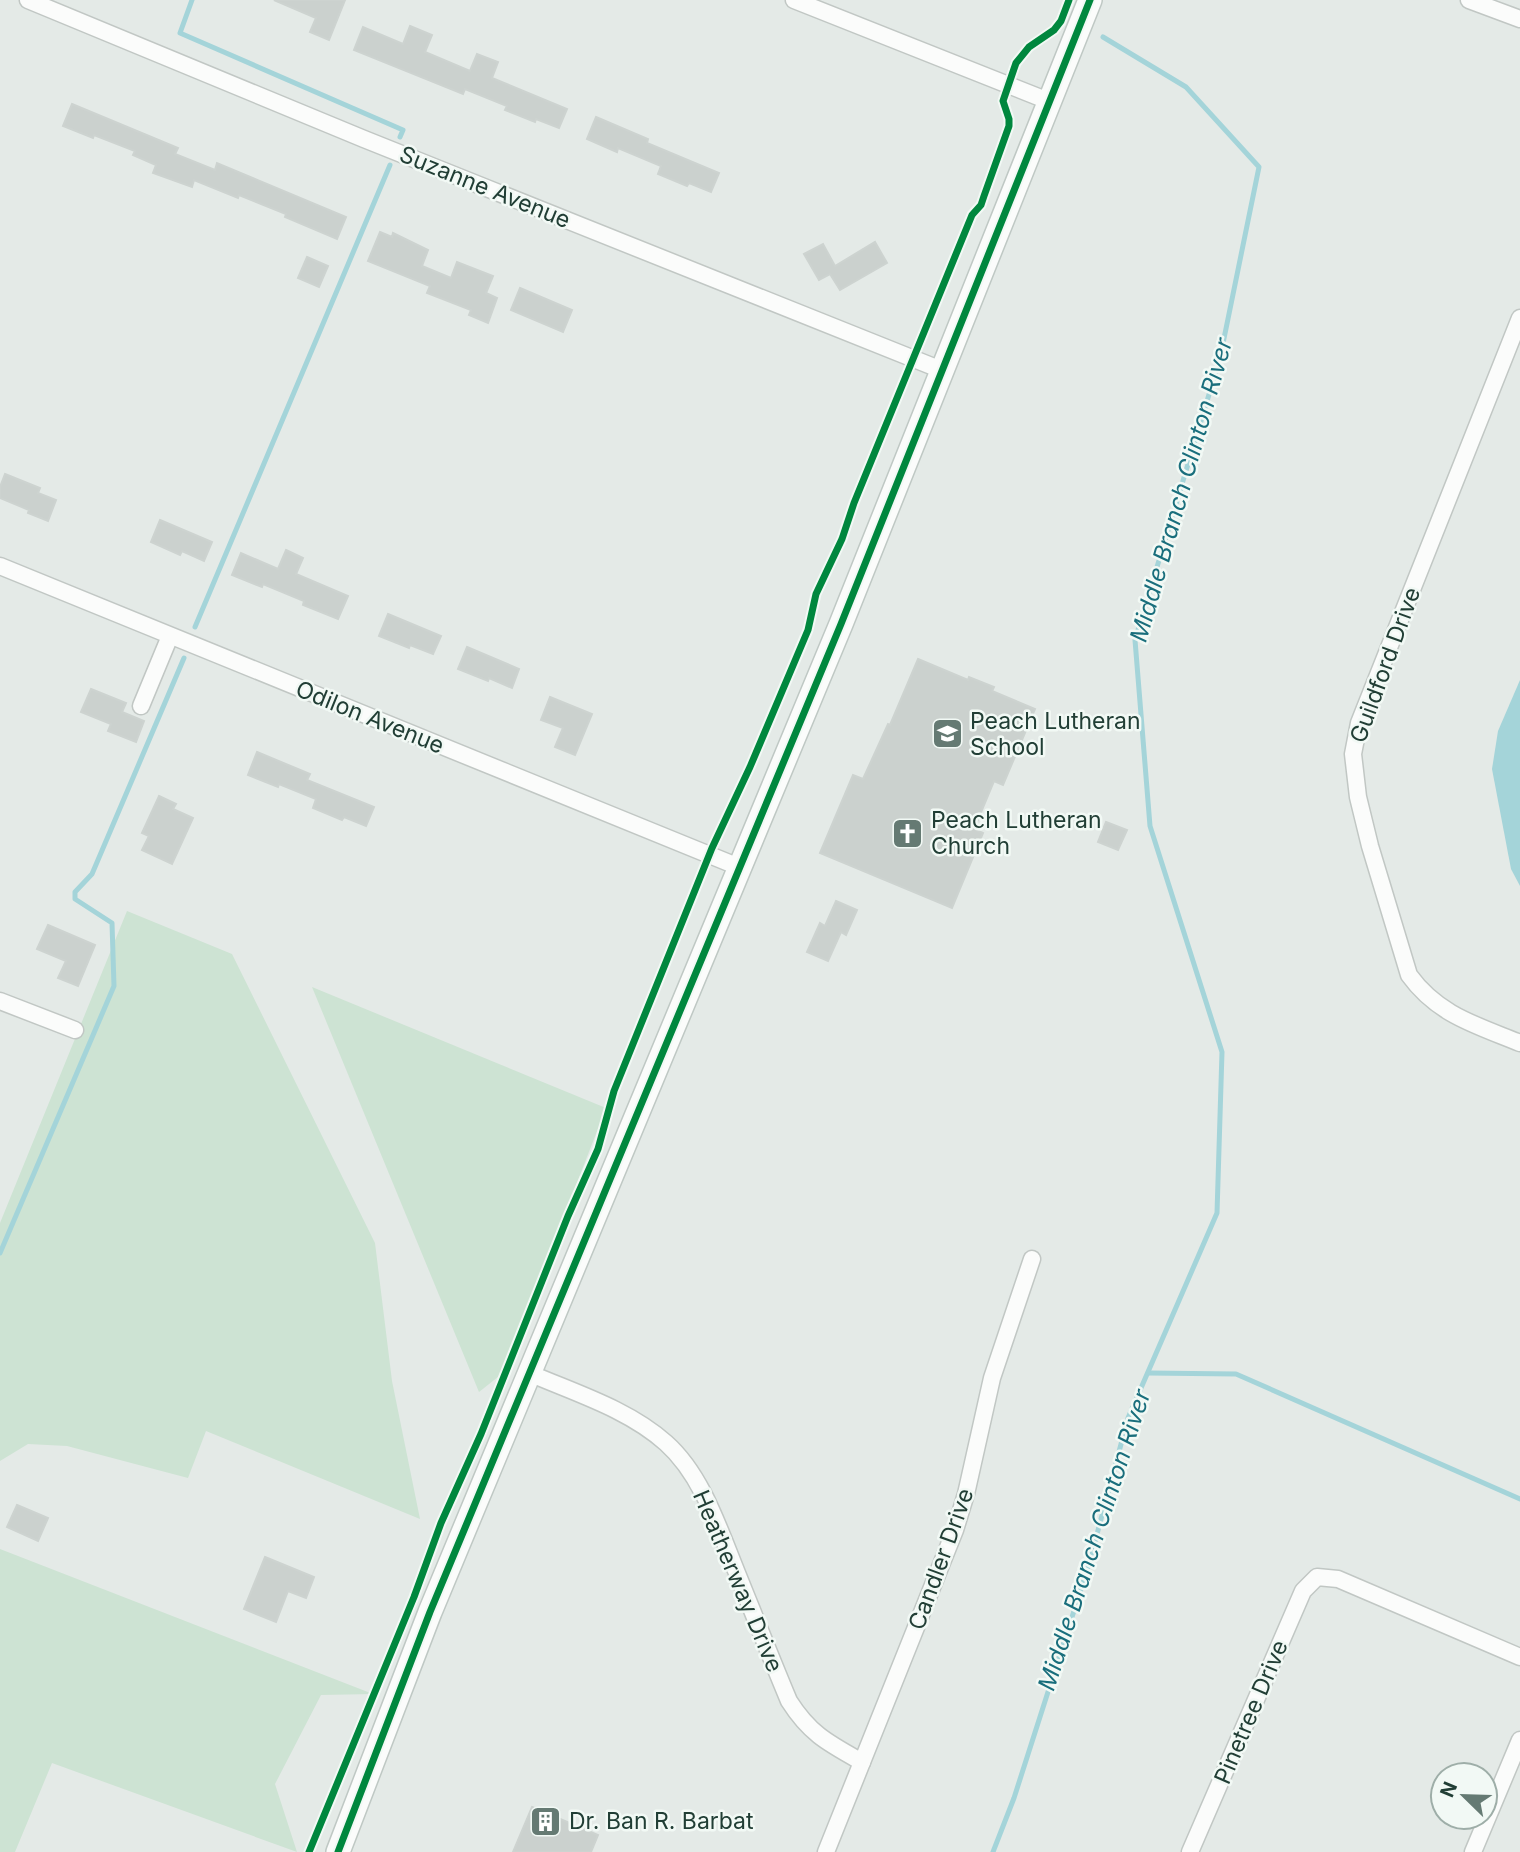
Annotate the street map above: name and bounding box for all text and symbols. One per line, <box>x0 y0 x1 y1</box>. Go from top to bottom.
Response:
street label: Suzanne Avenue <box>395 140 575 234</box>
water label: Middle Branch Clinton River <box>1124 334 1239 645</box>
street label: Guildford Drive <box>1344 583 1426 747</box>
street label: Odilon Avenue <box>292 675 448 759</box>
place label: Peach Lutheran School <box>970 707 1141 761</box>
school or university icon: Peach Lutheran School <box>930 717 964 751</box>
place label: Peach Lutheran Church <box>931 806 1102 860</box>
church icon: Peach Lutheran Church <box>891 816 925 850</box>
water label: Middle Branch Clinton River <box>1032 1385 1157 1694</box>
street label: Candler Drive <box>902 1484 980 1634</box>
street label: Heatherway Drive <box>687 1486 789 1676</box>
street label: Pinetree Drive <box>1208 1636 1294 1788</box>
north arrow <box>1429 1761 1499 1831</box>
text: N <box>1435 1778 1462 1801</box>
building icon: Dr. Ban R. Barbat <box>529 1804 563 1838</box>
place label: Dr. Ban R. Barbat <box>569 1807 754 1835</box>

